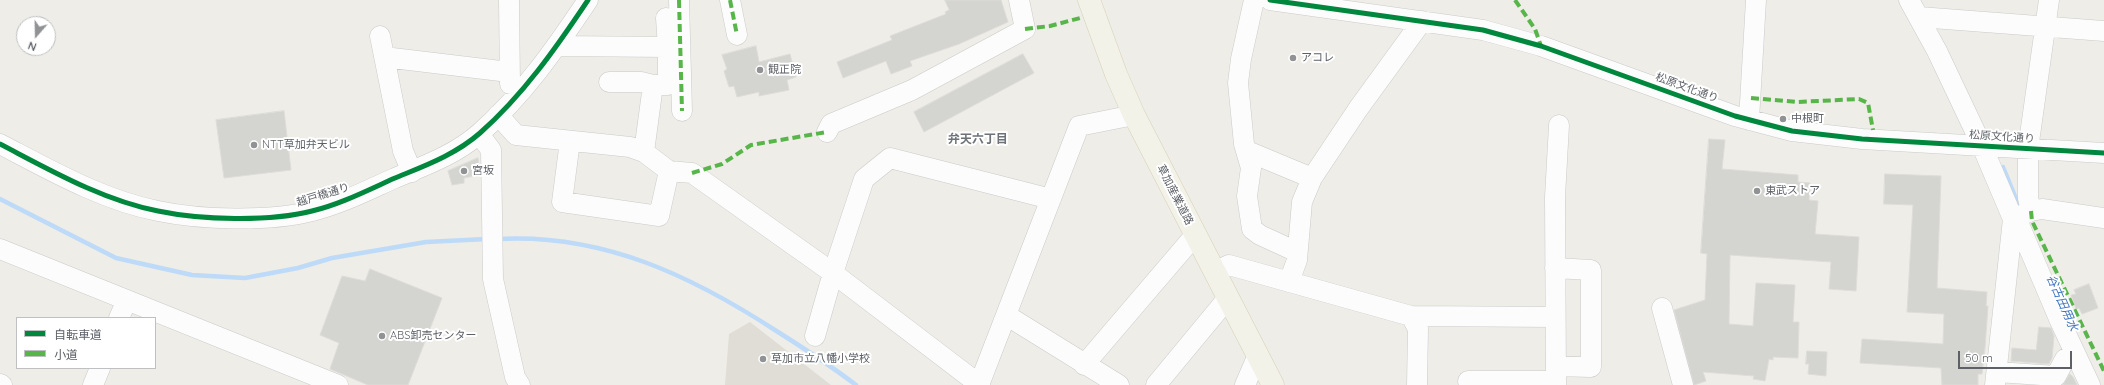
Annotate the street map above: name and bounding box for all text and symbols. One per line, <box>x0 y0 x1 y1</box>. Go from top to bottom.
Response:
north arrow <box>16 16 56 56</box>
text: N <box>26 38 38 54</box>
place label: アコレ <box>1301 51 1334 65</box>
marker: アコレ <box>1288 53 1298 63</box>
place label: 観正院 <box>768 63 801 77</box>
marker: 観正院 <box>755 65 765 75</box>
street label: 松原文化通り <box>1654 71 1720 105</box>
place label: 中根町 <box>1791 112 1824 126</box>
marker: 中根町 <box>1778 114 1788 124</box>
street label: 松原文化通り <box>1969 128 2035 146</box>
district label: 弁天六丁目 <box>948 132 1008 146</box>
place label: NTT草加弁天ビル <box>262 138 350 152</box>
marker: NTT草加弁天ビル <box>249 140 259 150</box>
street label: 草加産業道路 <box>1154 163 1196 227</box>
place label: 宮坂 <box>472 164 494 178</box>
marker: 宮坂 <box>459 166 469 176</box>
street label: 越戸橋通り <box>295 181 351 209</box>
place label: 東武ストア <box>1765 184 1820 198</box>
marker: 東武ストア <box>1752 186 1762 196</box>
water label: 谷古田用水 <box>2043 273 2081 333</box>
legend <box>16 317 156 369</box>
text: 自転車道 <box>54 327 102 342</box>
place label: ABS卸売センター <box>390 329 476 343</box>
marker: ABS卸売センター <box>377 331 387 341</box>
scale bar <box>1960 343 2074 369</box>
text: 小道 <box>54 347 78 362</box>
text: 50 m <box>1965 350 1993 365</box>
place label: 草加市立八幡小学校 <box>771 352 870 366</box>
marker: 草加市立八幡小学校 <box>758 354 768 364</box>

